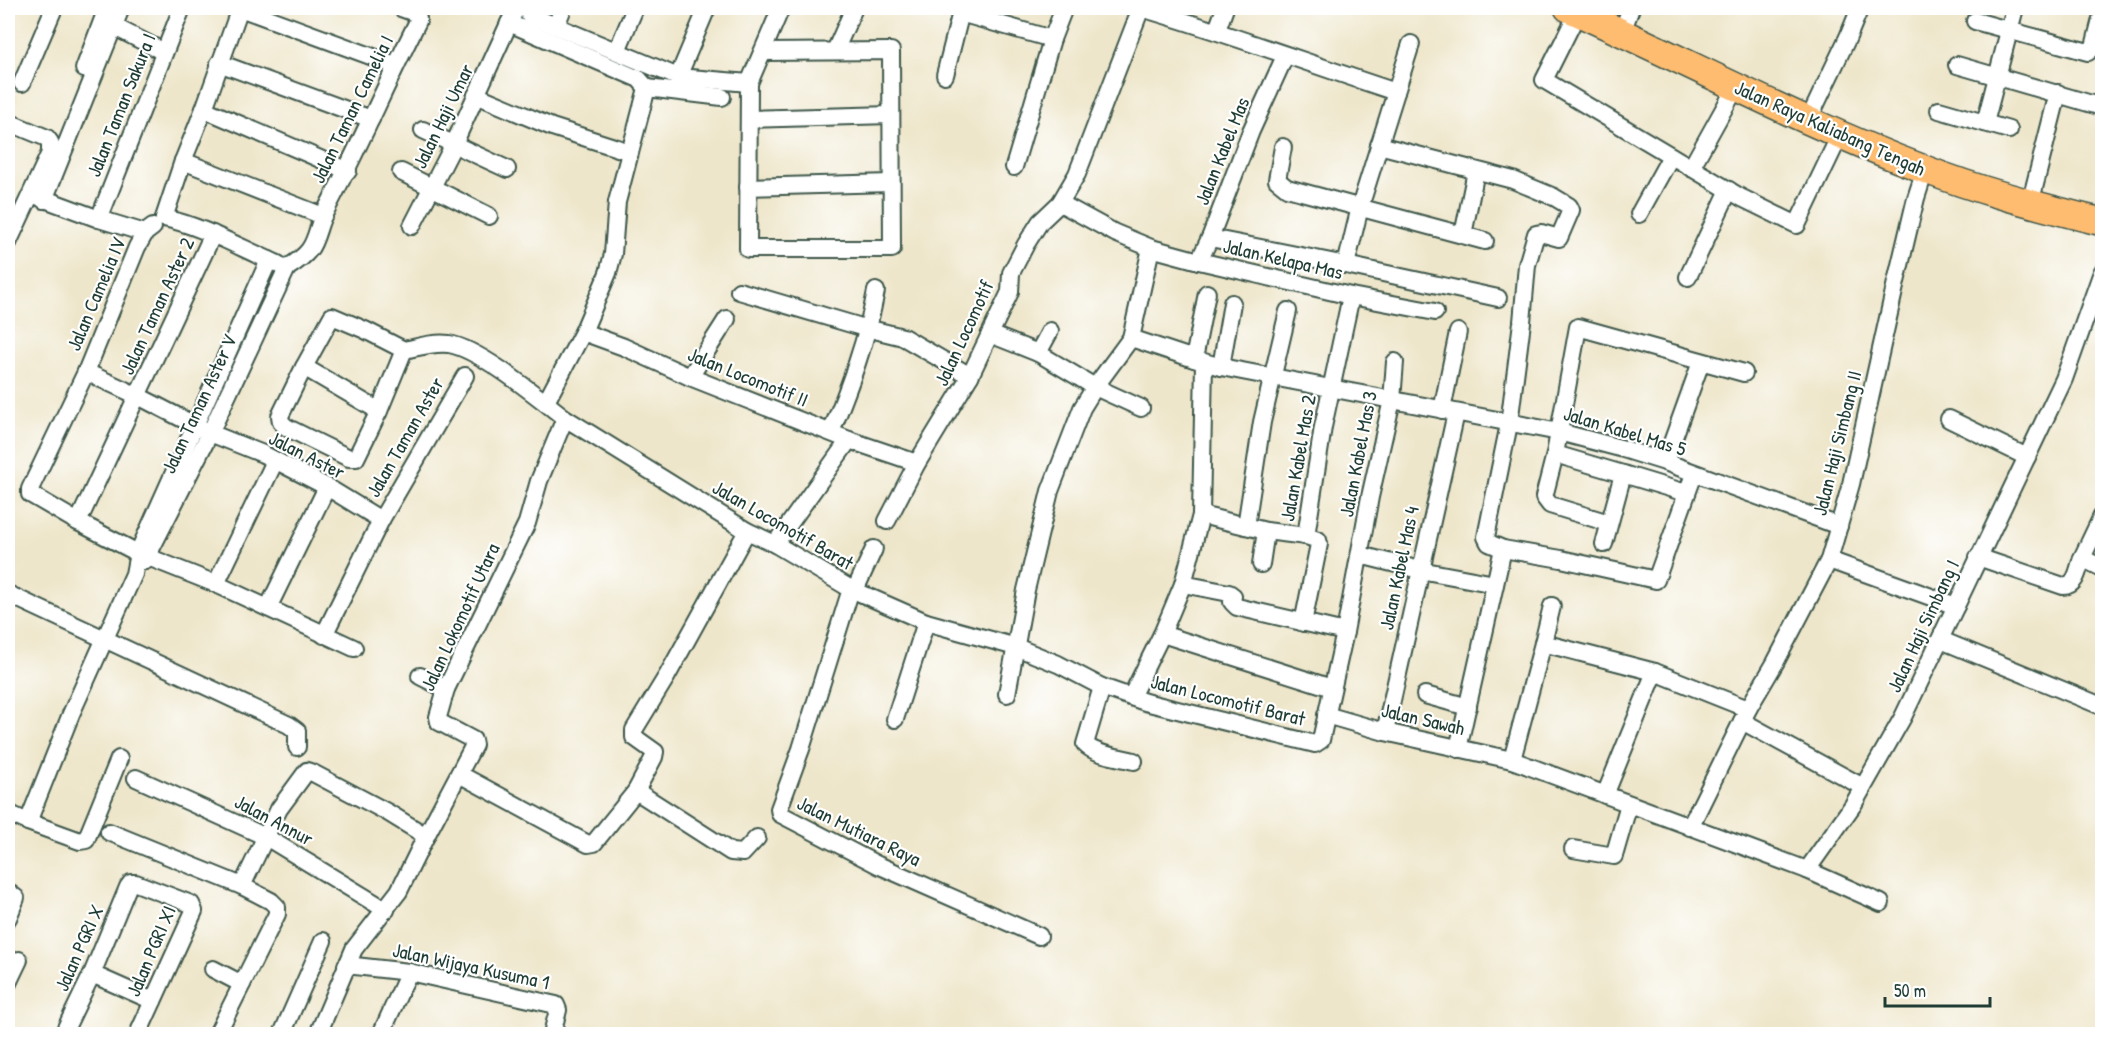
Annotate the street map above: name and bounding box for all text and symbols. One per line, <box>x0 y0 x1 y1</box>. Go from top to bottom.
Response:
street label: Jalan Taman Sakura I <box>79 29 162 181</box>
street label: Jalan Taman Camelia I <box>304 30 399 187</box>
street label: Jalan Haji Umar <box>406 59 480 173</box>
street label: Jalan Raya Kaliabang Tengah <box>1731 73 1930 182</box>
street label: Jalan Kabel Mas <box>1188 93 1255 209</box>
street label: Jalan Camelia IV <box>60 232 132 355</box>
street label: Jalan Taman Aster 2 <box>113 232 200 379</box>
street label: Jalan Kelapa Mas <box>1221 232 1346 285</box>
street label: Jalan Locomotif <box>927 276 1000 390</box>
street label: Jalan Taman Aster V <box>155 329 243 478</box>
street label: Jalan Locomotif II <box>684 340 812 413</box>
street label: Jalan Haji Simbang II <box>1805 368 1868 518</box>
street label: Jalan Taman Aster <box>359 372 450 502</box>
street label: Jalan Kabel Mas 3 <box>1332 389 1383 519</box>
street label: Jalan Kabel Mas 2 <box>1273 392 1322 523</box>
street label: Jalan Kabel Mas 5 <box>1560 399 1690 462</box>
street label: Jalan Aster <box>265 424 350 485</box>
street label: Jalan Locomotif Barat <box>708 473 860 576</box>
street label: Jalan Kabel Mas 4 <box>1372 503 1425 632</box>
street label: Jalan Lokomotif Utara <box>414 538 506 695</box>
street label: Jalan Haji Simbang I <box>1880 555 1965 697</box>
street label: Jalan Locomotif Barat <box>1148 667 1309 732</box>
street label: Jalan Sawah <box>1379 696 1467 741</box>
street label: Jalan Annur <box>230 788 319 852</box>
street label: Jalan Mutiara Raya <box>793 789 926 872</box>
street label: Jalan PGRI X <box>48 900 110 995</box>
street label: Jalan PGRI XI <box>119 901 182 1000</box>
street label: Jalan Wijaya Kusuma 1 <box>390 936 552 995</box>
scale bar <box>1885 970 1990 1008</box>
text: 50 m <box>1894 978 1926 1003</box>

